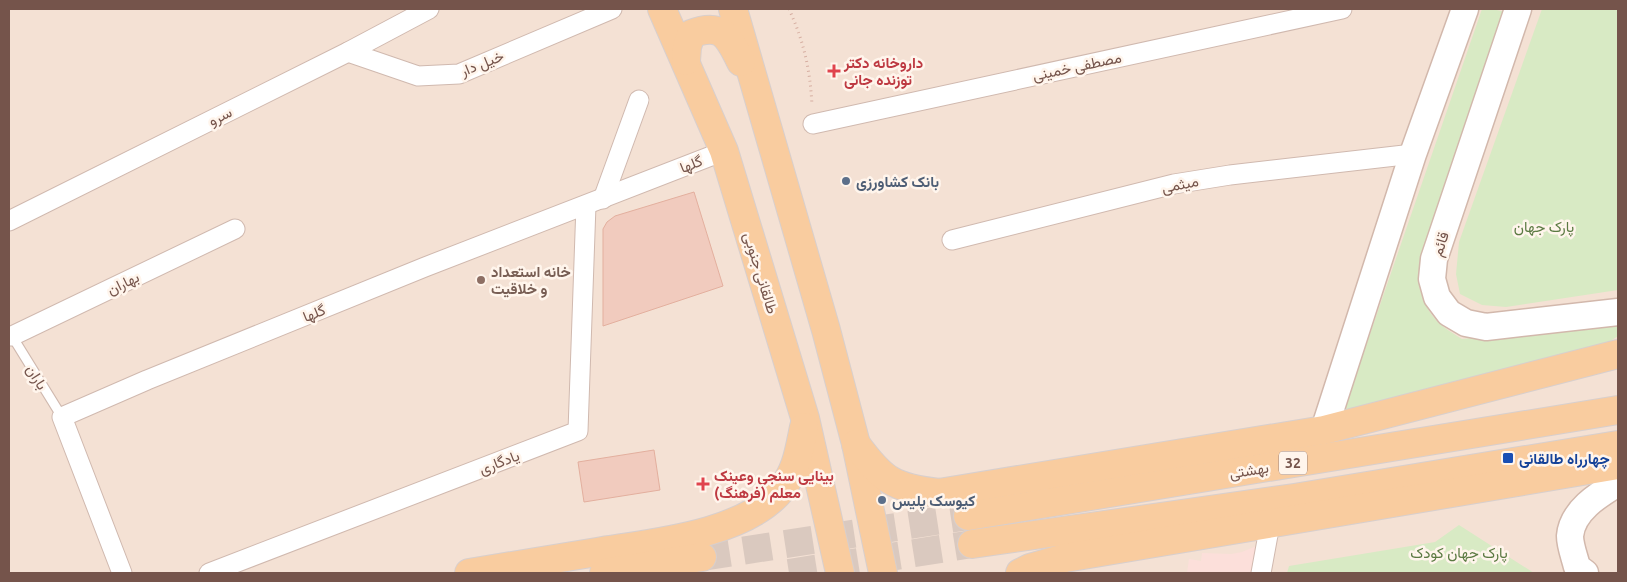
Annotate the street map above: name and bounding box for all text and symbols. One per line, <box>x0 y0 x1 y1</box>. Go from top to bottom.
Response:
street label: خیل دار <box>457 47 507 81</box>
street label: مصطفی خمینی <box>1031 48 1123 86</box>
place label: داروخانه دکتر توزنده جانی <box>843 54 923 89</box>
marker: داروخانه دکتر توزنده جانی <box>828 65 840 77</box>
street label: سرو <box>205 103 235 130</box>
street label: گلها <box>677 152 705 177</box>
street label: میثمی <box>1160 172 1200 198</box>
place label: بانک کشاورزی <box>856 173 939 191</box>
marker: بانک کشاورزی <box>840 175 852 187</box>
park label: پارک جهان <box>1514 218 1574 237</box>
street label: قائم <box>1428 229 1454 259</box>
street label: طالقانی جنوبی <box>739 230 781 317</box>
place label: خانه استعداد و خلاقیت <box>491 263 571 298</box>
street label: بهاران <box>104 268 142 299</box>
marker: خانه استعداد و خلاقیت <box>475 274 487 286</box>
street label: گلها <box>300 301 328 326</box>
street label: باران <box>22 361 51 393</box>
street label: یادگاری <box>476 447 522 479</box>
place label: چهارراه طالقانی <box>1519 450 1610 469</box>
marker: چهارراه طالقانی <box>1501 451 1515 465</box>
road number: 32 <box>1279 452 1307 474</box>
street label: بهشتى <box>1228 459 1270 483</box>
place label: بینایی سنجی وعینک معلم (فرهنگ) <box>714 467 834 503</box>
marker: بینایی سنجی وعینک معلم (فرهنگ) <box>696 477 710 491</box>
place label: کیوسک پلیس <box>892 492 976 511</box>
marker: کیوسک پلیس <box>876 494 888 506</box>
park label: پارک جهان کودک <box>1410 544 1508 563</box>

